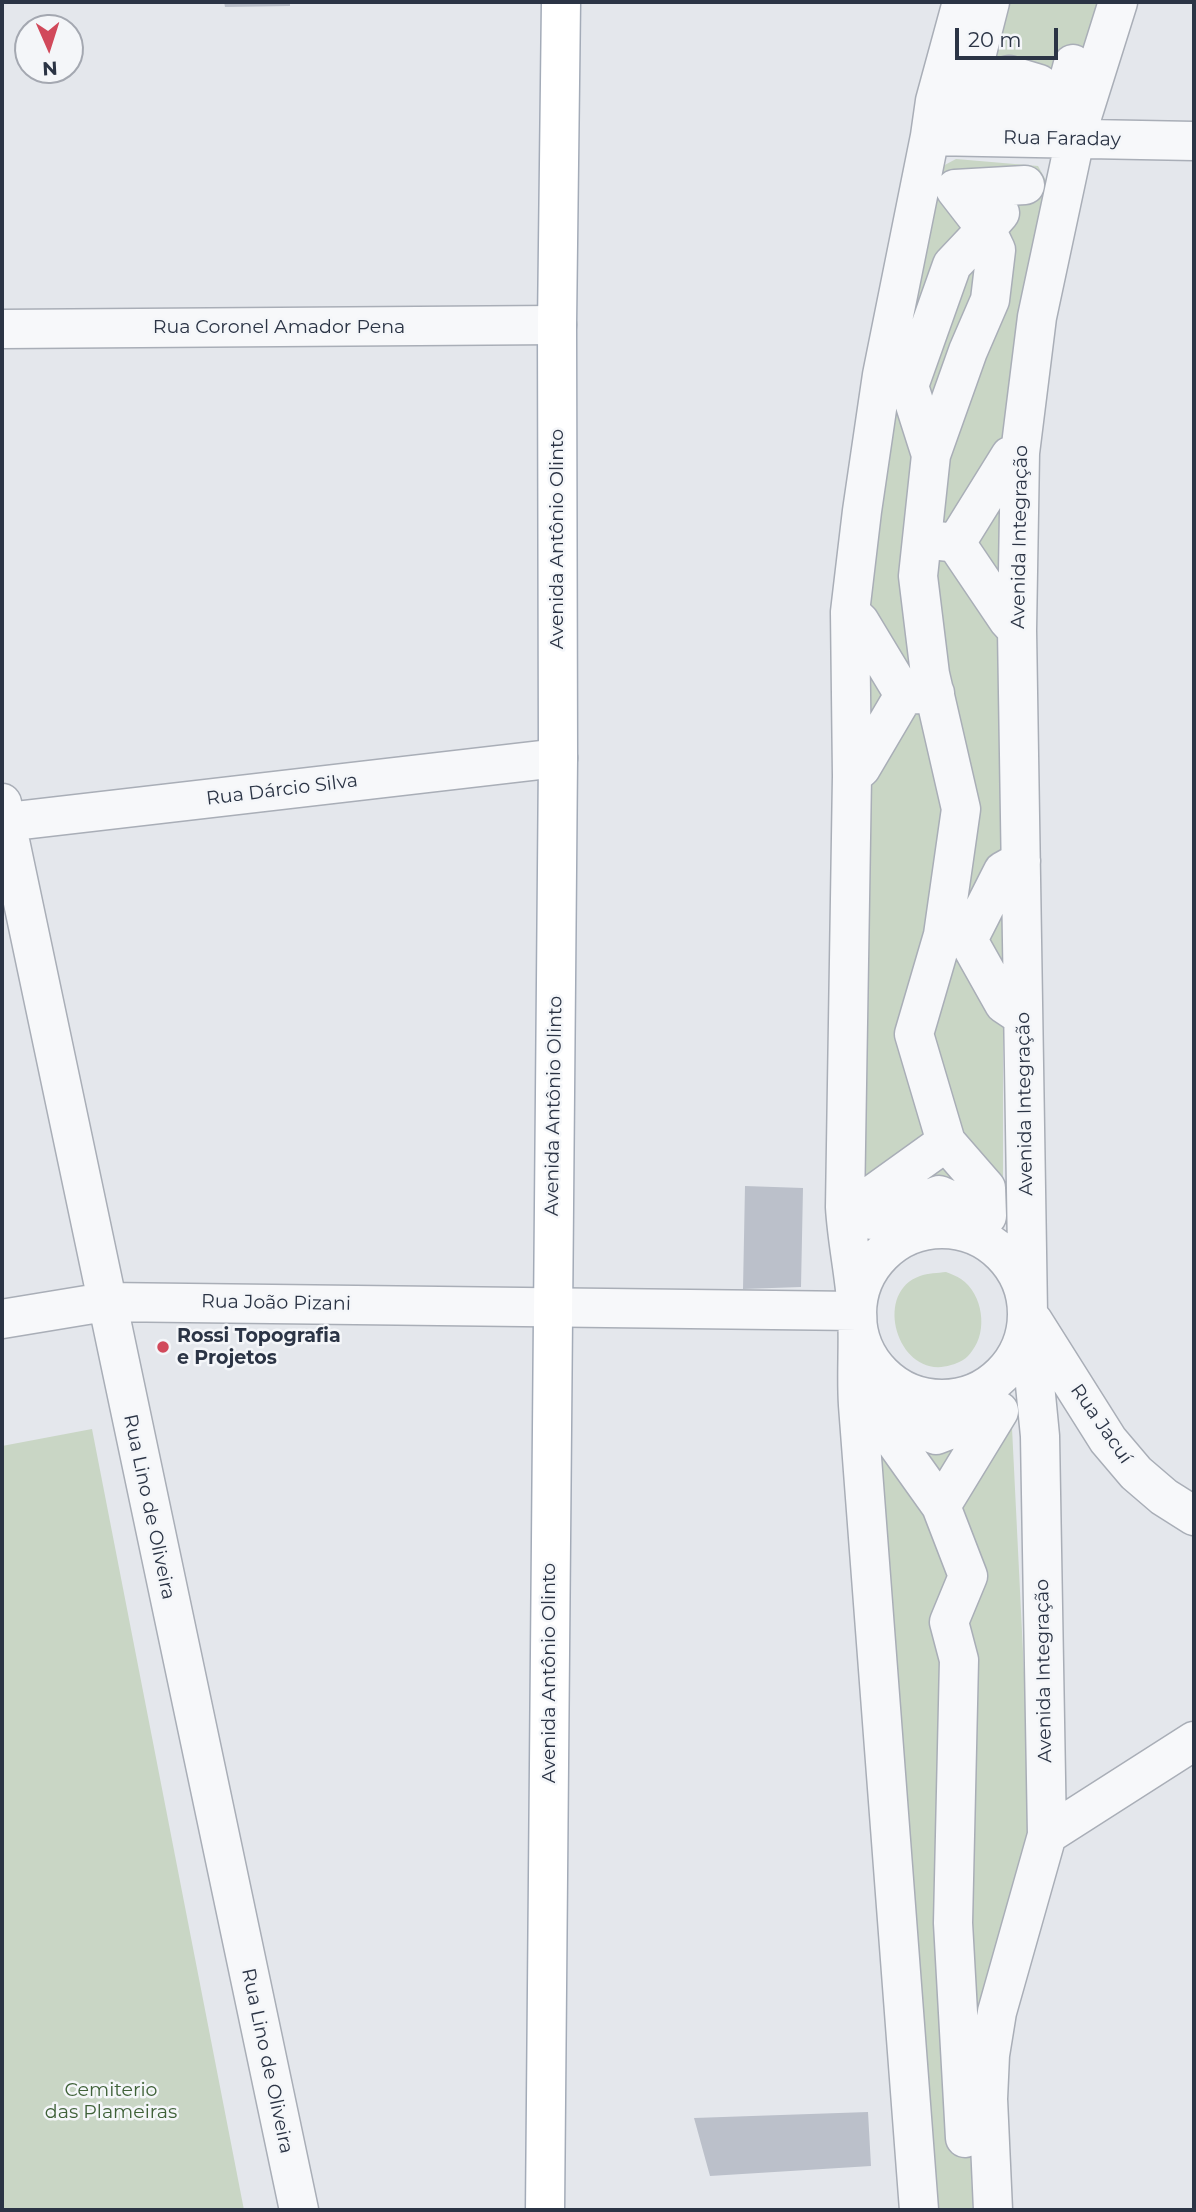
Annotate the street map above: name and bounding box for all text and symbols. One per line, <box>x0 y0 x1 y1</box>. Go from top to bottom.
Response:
north arrow <box>14 14 84 84</box>
scale bar <box>958 14 1061 58</box>
text: 20 m <box>968 27 1022 52</box>
text: N <box>42 57 58 80</box>
street label: Rua Faraday <box>1003 127 1121 151</box>
street label: Rua Coronel Amador Pena <box>153 316 405 338</box>
street label: Avenida Antônio Olinto <box>546 429 568 649</box>
street label: Avenida Integração <box>1007 445 1033 629</box>
street label: Rua Dárcio Silva <box>205 769 359 811</box>
street label: Avenida Antônio Olinto <box>541 996 567 1216</box>
street label: Avenida Integração <box>1012 1012 1038 1196</box>
street label: Rua João Pizani <box>201 1290 351 1316</box>
place label: Rossi Topografia e Projetos <box>177 1325 341 1369</box>
marker: Rossi Topografia e Projetos <box>155 1339 171 1355</box>
street label: Rua Jacuí <box>1065 1380 1137 1468</box>
street label: Rua Lino de Oliveira <box>118 1412 180 1602</box>
street label: Avenida Antônio Olinto <box>538 1563 560 1783</box>
street label: Avenida Integração <box>1031 1579 1057 1763</box>
street label: Rua Lino de Oliveira <box>236 1966 298 2156</box>
park label: Cemiterio das Plameiras <box>45 2079 177 2123</box>

